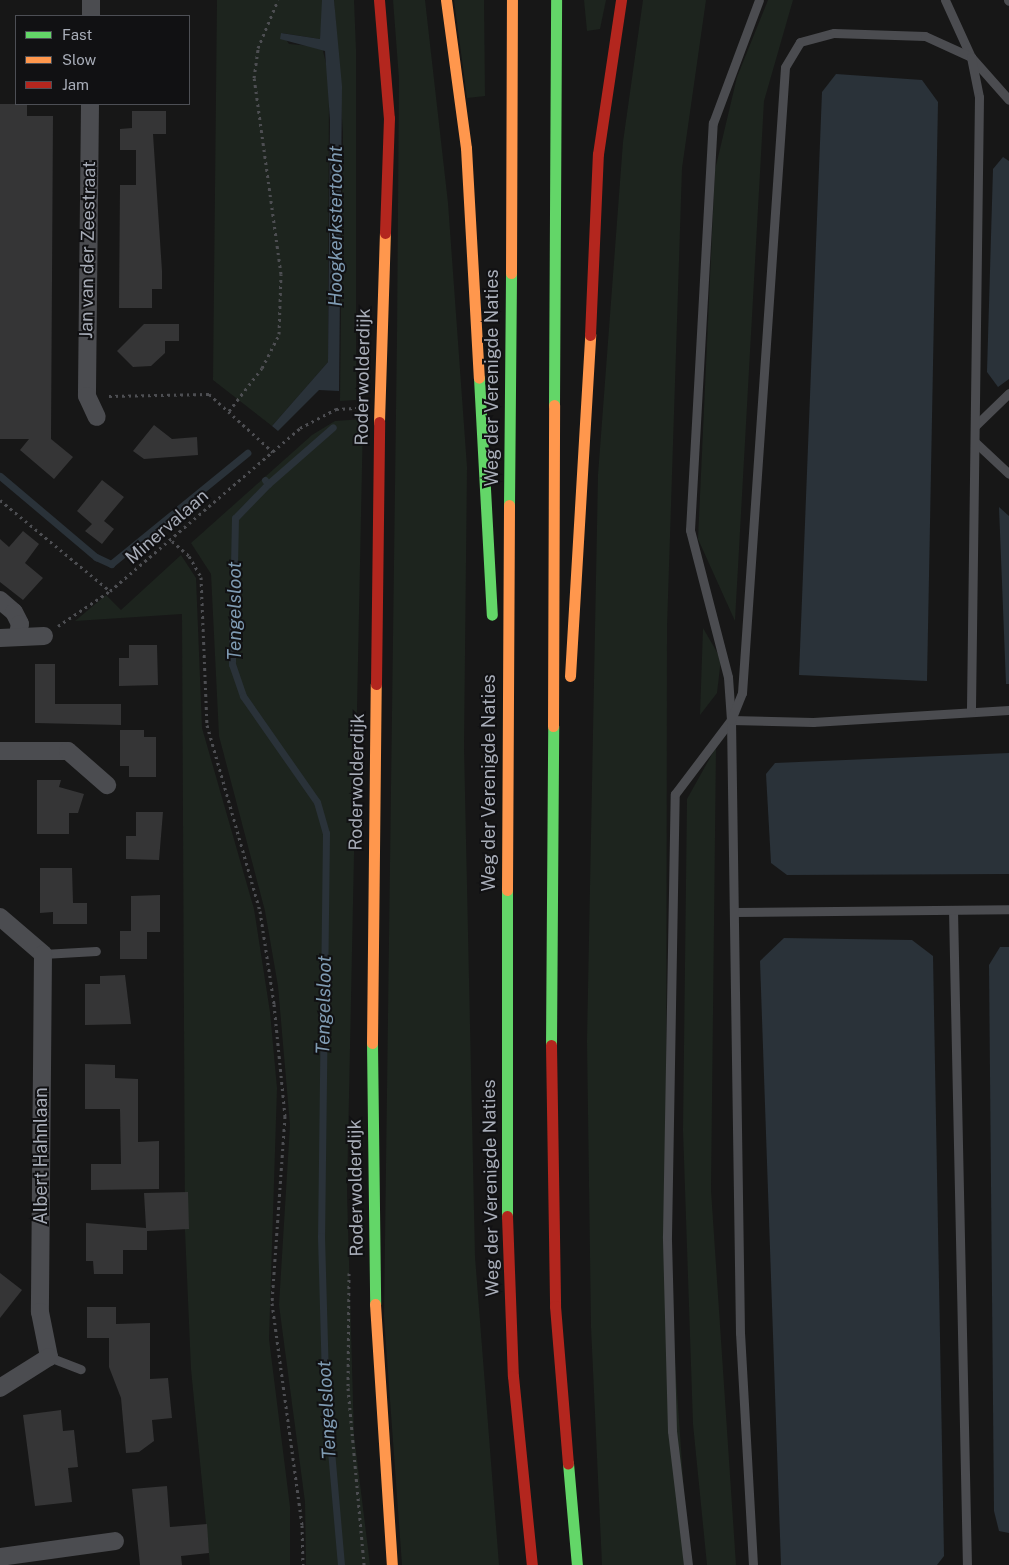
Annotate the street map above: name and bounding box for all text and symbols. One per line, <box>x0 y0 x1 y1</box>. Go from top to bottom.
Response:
legend <box>15 15 190 105</box>
text: Fast <box>62 26 92 43</box>
text: Slow <box>62 51 96 68</box>
text: Jam <box>62 76 89 93</box>
water label: Hoogkerkstertocht <box>325 146 347 306</box>
street label: Jan van der Zeestraat <box>76 161 100 339</box>
street label: Weg der Verenigde Naties <box>481 269 503 487</box>
street label: Roderwolderdijk <box>351 308 375 446</box>
street label: Minervalaan <box>121 485 213 569</box>
water label: Tengelsloot <box>224 562 246 660</box>
street label: Weg der Verenigde Naties <box>478 674 500 892</box>
street label: Roderwolderdijk <box>345 713 369 851</box>
water label: Tengelsloot <box>312 955 336 1055</box>
street label: Weg der Verenigde Naties <box>478 1079 504 1297</box>
street label: Albert Hahnlaan <box>30 1087 52 1225</box>
street label: Roderwolderdijk <box>344 1119 368 1257</box>
water label: Tengelsloot <box>313 1360 341 1460</box>

